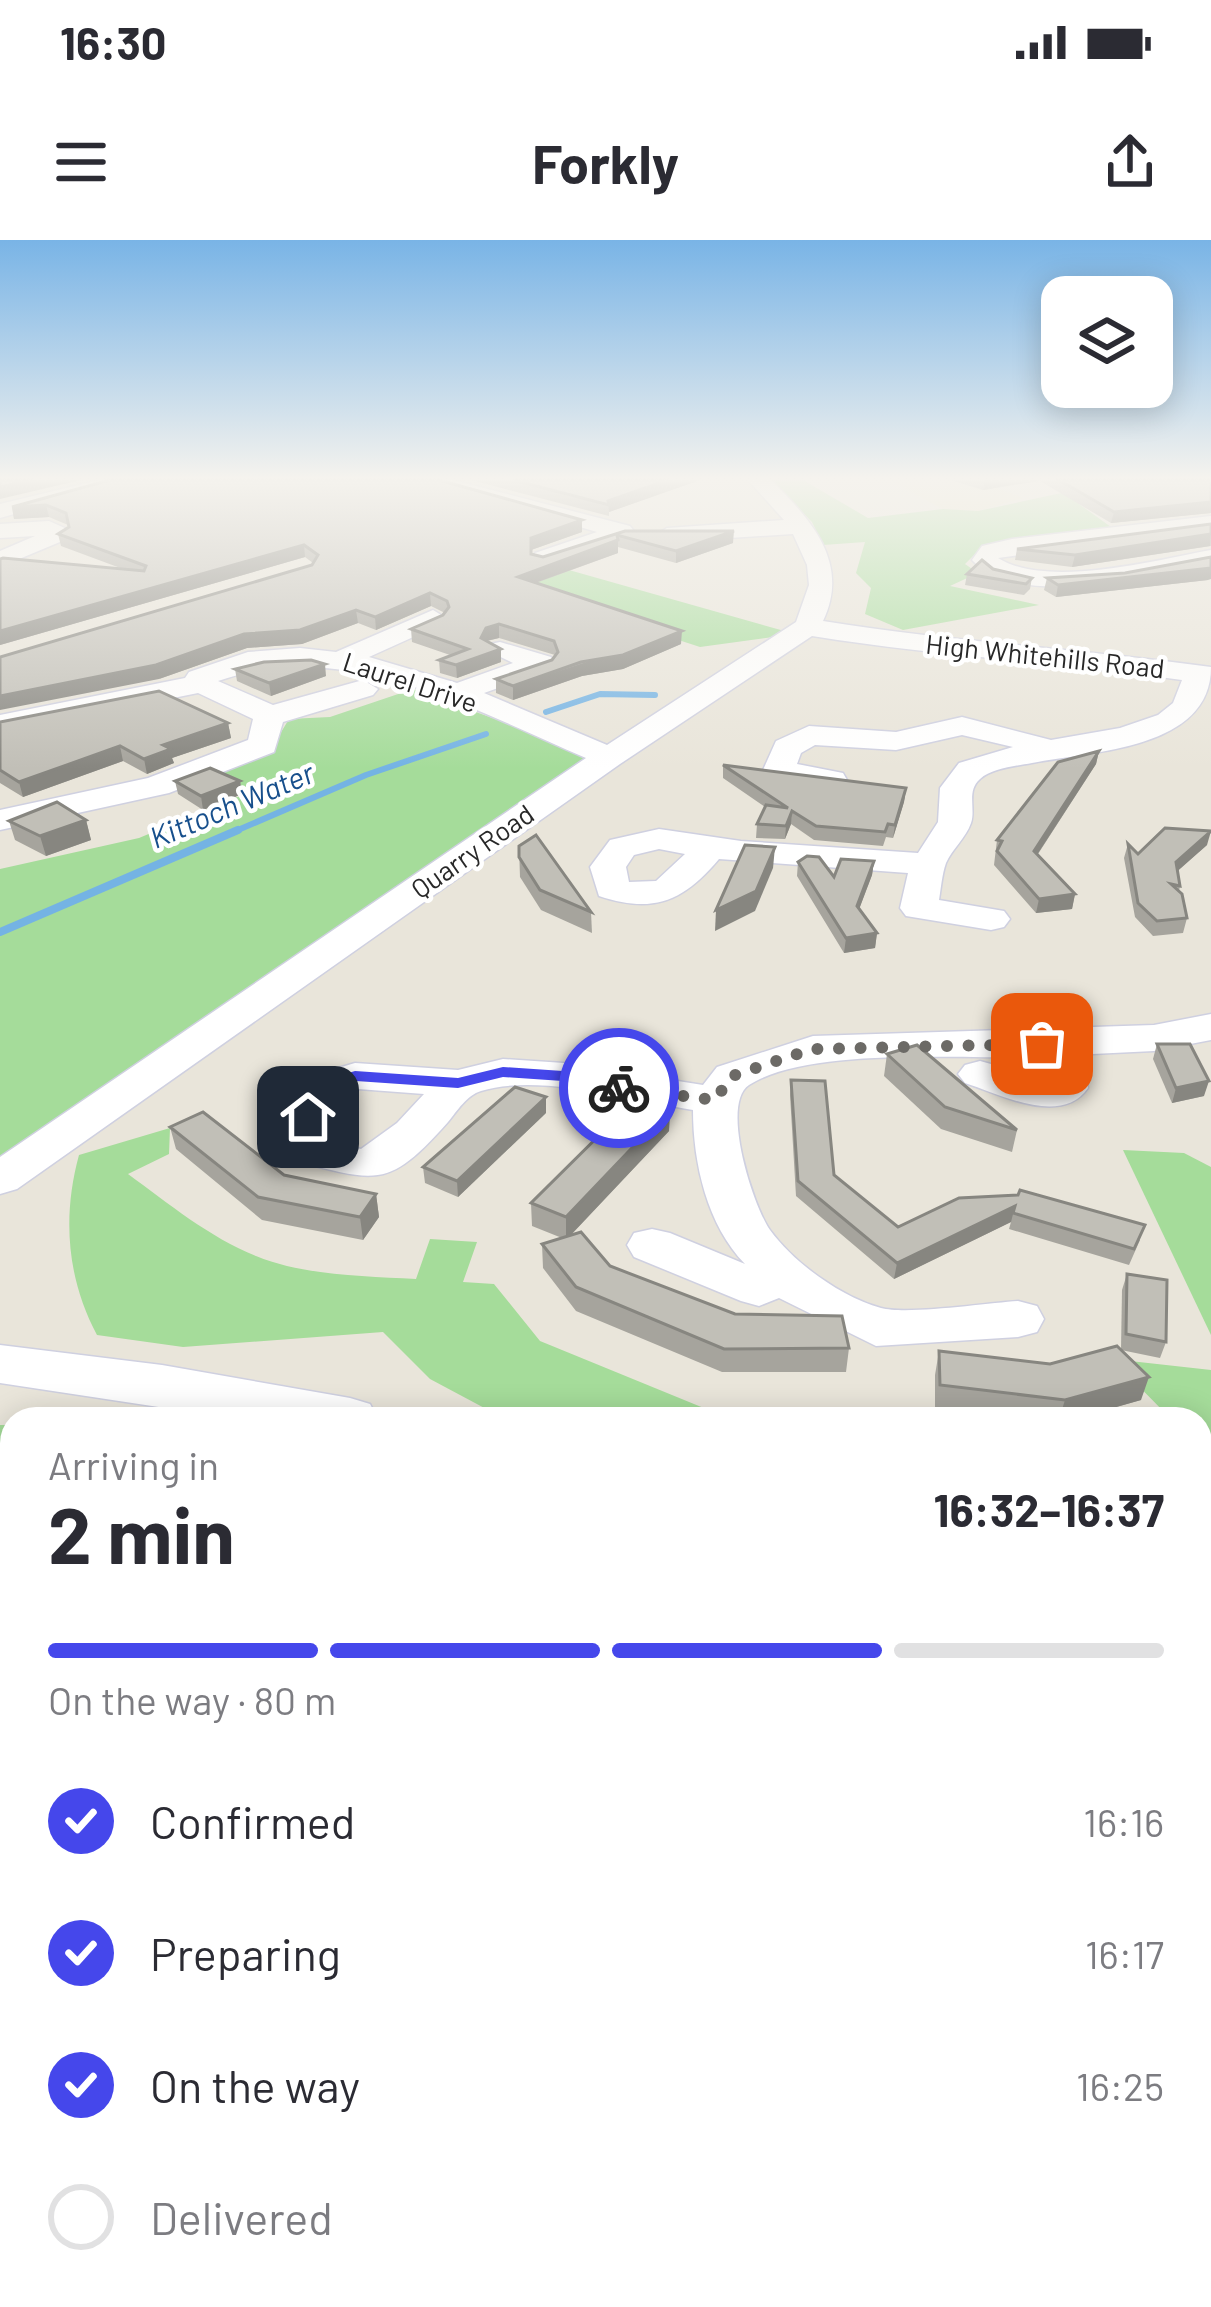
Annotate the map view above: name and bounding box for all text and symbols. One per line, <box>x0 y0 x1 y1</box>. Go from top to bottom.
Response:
text: 16:30 <box>60 15 166 69</box>
icon: menu <box>48 129 114 195</box>
icon: share <box>1097 129 1163 195</box>
text: Forkly <box>532 130 679 195</box>
map controls <box>1041 276 1173 408</box>
button: layers <box>1041 276 1173 408</box>
street label: High Whitehills Road <box>924 627 1166 683</box>
street label: Laurel Drive <box>339 644 482 718</box>
water label: Kittoch Water <box>144 753 320 855</box>
street label: Quarry Road <box>405 797 539 904</box>
pin <box>991 993 1093 1095</box>
icon: bag <box>1009 1011 1075 1077</box>
courier <box>559 1028 679 1148</box>
icon: bike <box>586 1055 652 1121</box>
pin <box>257 1066 359 1168</box>
icon: home <box>275 1084 341 1150</box>
text: Arriving in <box>48 1441 219 1488</box>
text: 16:32–16:37 <box>934 1482 1164 1536</box>
text: 2 min <box>48 1486 235 1580</box>
text: On the way · 80 m <box>48 1676 336 1723</box>
icon: check <box>48 1788 114 1854</box>
text: Confirmed <box>150 1794 355 1848</box>
text: 16:16 <box>1083 1798 1164 1845</box>
icon: check <box>48 1920 114 1986</box>
text: Preparing <box>150 1926 341 1980</box>
text: 16:17 <box>1085 1930 1164 1977</box>
icon: check <box>48 2052 114 2118</box>
text: On the way <box>150 2058 360 2112</box>
text: 16:25 <box>1076 2062 1164 2109</box>
text: Delivered <box>150 2190 333 2244</box>

